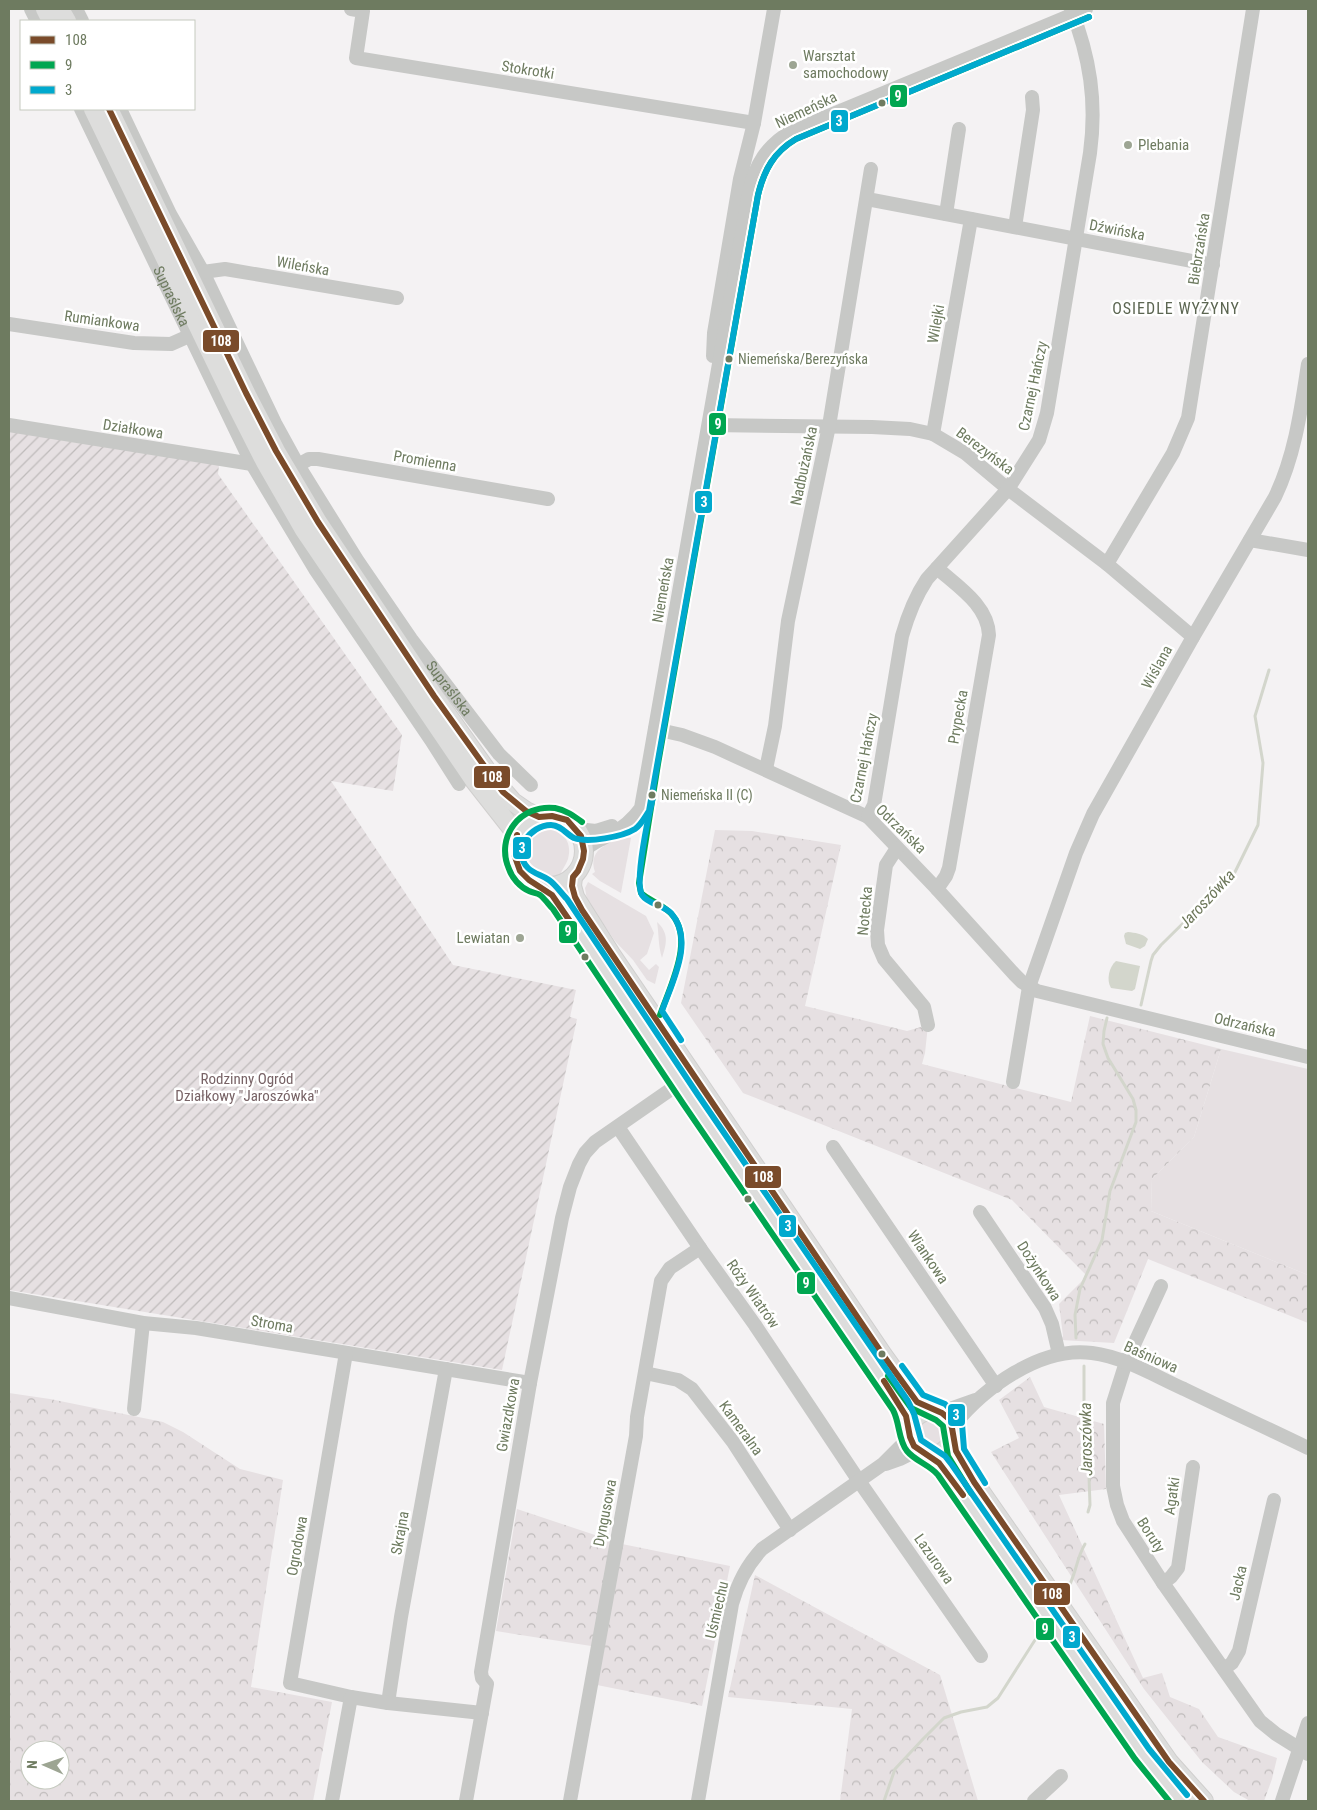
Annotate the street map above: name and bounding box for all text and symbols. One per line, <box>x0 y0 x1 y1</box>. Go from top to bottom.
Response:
legend <box>20 20 195 110</box>
text: 108 <box>65 31 87 49</box>
place label: Warsztat samochodowy <box>803 47 889 82</box>
text: 9 <box>65 56 72 74</box>
street label: Stokrotki <box>500 57 556 83</box>
marker: Warsztat samochodowy <box>787 59 799 71</box>
text: 3 <box>65 81 72 99</box>
line badge: 9 <box>889 84 908 108</box>
street label: Niemeńska <box>772 88 840 132</box>
text: 9 <box>894 88 902 104</box>
unlabelled marker <box>877 98 887 108</box>
line badge: 3 <box>830 109 849 133</box>
text: 3 <box>835 113 843 129</box>
place label: Plebania <box>1138 136 1189 154</box>
marker: Plebania <box>1122 139 1134 151</box>
street label: Biebrzańska <box>1184 212 1214 286</box>
street label: Dźwińska <box>1088 216 1146 244</box>
street label: Wileńska <box>275 252 331 280</box>
street label: Supraślska <box>149 263 193 330</box>
district label: OSIEDLE WYŻYNY <box>1112 299 1240 318</box>
street label: Wilejki <box>924 303 948 345</box>
street label: Rumiankowa <box>63 307 141 335</box>
line badge: 108 <box>202 329 240 353</box>
text: 108 <box>210 333 232 349</box>
street label: Czarnej Hańczy <box>1015 339 1051 433</box>
place label: Niemeńska/Berezyńska <box>738 351 868 367</box>
marker: Niemeńska/Berezyńska <box>724 354 734 364</box>
line badge: 9 <box>708 412 727 436</box>
street label: Działkowa <box>102 415 164 443</box>
text: 9 <box>714 416 722 432</box>
street label: Berezyńska <box>953 423 1017 479</box>
street label: Nadbużańska <box>787 425 821 507</box>
street label: Promienna <box>392 447 458 475</box>
line badge: 3 <box>694 490 713 514</box>
text: 3 <box>700 494 708 510</box>
street label: Niemeńska <box>648 556 678 624</box>
street label: Wiślana <box>1138 642 1176 692</box>
street label: Supraślska <box>422 657 476 720</box>
street label: Prypecka <box>944 689 972 745</box>
street label: Czarnej Hańczy <box>846 711 882 805</box>
line badge: 108 <box>473 765 511 789</box>
text: 108 <box>481 769 503 785</box>
place label: Niemeńska II (C) <box>661 787 753 804</box>
marker: Niemeńska II (C) <box>647 790 657 800</box>
street label: Odrzańska <box>872 801 930 857</box>
line badge: 3 <box>512 836 532 860</box>
text: 3 <box>518 840 526 856</box>
water label: Jaroszówka <box>1175 866 1239 932</box>
street label: Notecka <box>854 886 876 936</box>
unlabelled marker <box>653 900 663 910</box>
line badge: 9 <box>558 920 578 944</box>
text: 9 <box>564 923 572 939</box>
place label: Lewiatan <box>457 929 510 947</box>
marker: Lewiatan <box>514 932 526 944</box>
unlabelled marker <box>580 952 590 962</box>
street label: Odrzańska <box>1212 1009 1278 1041</box>
park label: Rodzinny Ogród Działkowy "Jaroszówka" <box>175 1070 319 1105</box>
line badge: 108 <box>744 1165 782 1189</box>
text: 108 <box>752 1169 774 1185</box>
unlabelled marker <box>743 1194 753 1204</box>
line badge: 3 <box>778 1214 797 1238</box>
text: 3 <box>784 1218 792 1234</box>
street label: Wiankowa <box>904 1227 952 1287</box>
street label: Dożynkowa <box>1013 1238 1065 1304</box>
street label: Róży Wiatrów <box>723 1256 783 1332</box>
line badge: 9 <box>796 1271 816 1295</box>
text: 9 <box>802 1275 810 1291</box>
street label: Stroma <box>249 1311 295 1337</box>
street label: Baśniowa <box>1121 1337 1181 1377</box>
unlabelled marker <box>877 1349 887 1359</box>
street label: Gwiazdkowa <box>493 1377 523 1453</box>
street label: Kameralna <box>715 1397 767 1459</box>
water label: Jaroszówka <box>1076 1402 1096 1476</box>
line badge: 3 <box>947 1403 966 1427</box>
text: 3 <box>952 1407 960 1423</box>
street label: Agatki <box>1160 1476 1184 1516</box>
street label: Dyngusowa <box>590 1478 620 1548</box>
street label: Skrajna <box>387 1510 413 1556</box>
street label: Boruty <box>1133 1514 1169 1556</box>
street label: Ogrodowa <box>283 1515 311 1577</box>
street label: Lazurowa <box>910 1530 958 1588</box>
street label: Jacka <box>1225 1564 1251 1602</box>
street label: Uśmiechu <box>702 1579 732 1641</box>
line badge: 108 <box>1033 1582 1071 1606</box>
text: 108 <box>1041 1586 1063 1602</box>
line badge: 9 <box>1035 1617 1055 1641</box>
text: 9 <box>1041 1621 1049 1637</box>
line badge: 3 <box>1062 1625 1081 1649</box>
text: 3 <box>1068 1629 1076 1645</box>
north arrow <box>20 1740 70 1790</box>
text: N <box>24 1760 40 1769</box>

